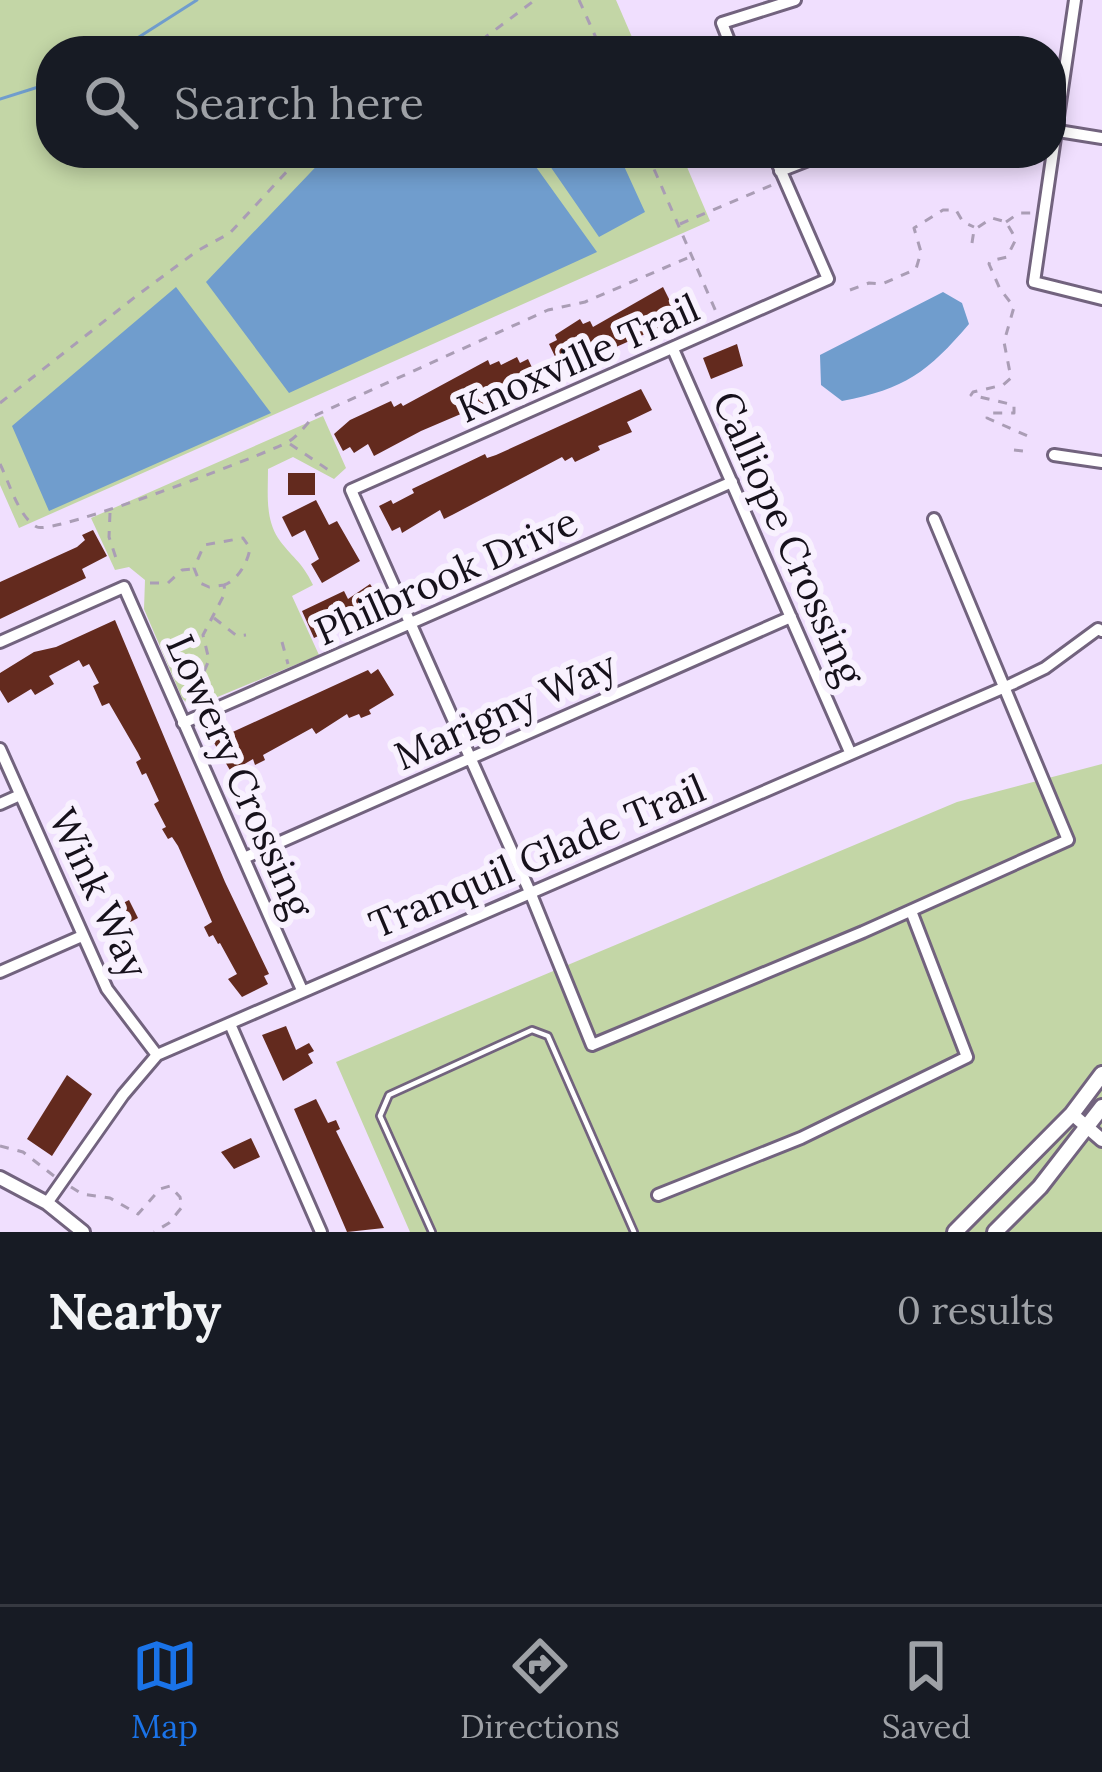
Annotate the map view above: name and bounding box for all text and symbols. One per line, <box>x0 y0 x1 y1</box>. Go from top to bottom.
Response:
search box <box>36 36 1066 168</box>
icon: search <box>78 69 144 135</box>
text: Search here <box>174 74 424 131</box>
street label: Knoxville Trail <box>449 282 707 434</box>
street label: Calliope Crossing <box>702 383 877 694</box>
street label: Philbrook Drive <box>307 496 585 656</box>
street label: Lowery Crossing <box>155 627 325 926</box>
street label: Marigny Way <box>386 639 624 781</box>
street label: Tranquil Glade Trail <box>361 763 713 949</box>
street label: Wink Way <box>38 800 160 986</box>
text: Nearby <box>48 1278 221 1343</box>
text: 0 results <box>897 1285 1054 1335</box>
tab: Map <box>131 1633 198 1747</box>
tab: Directions <box>460 1633 620 1747</box>
tab: Saved <box>882 1633 971 1747</box>

